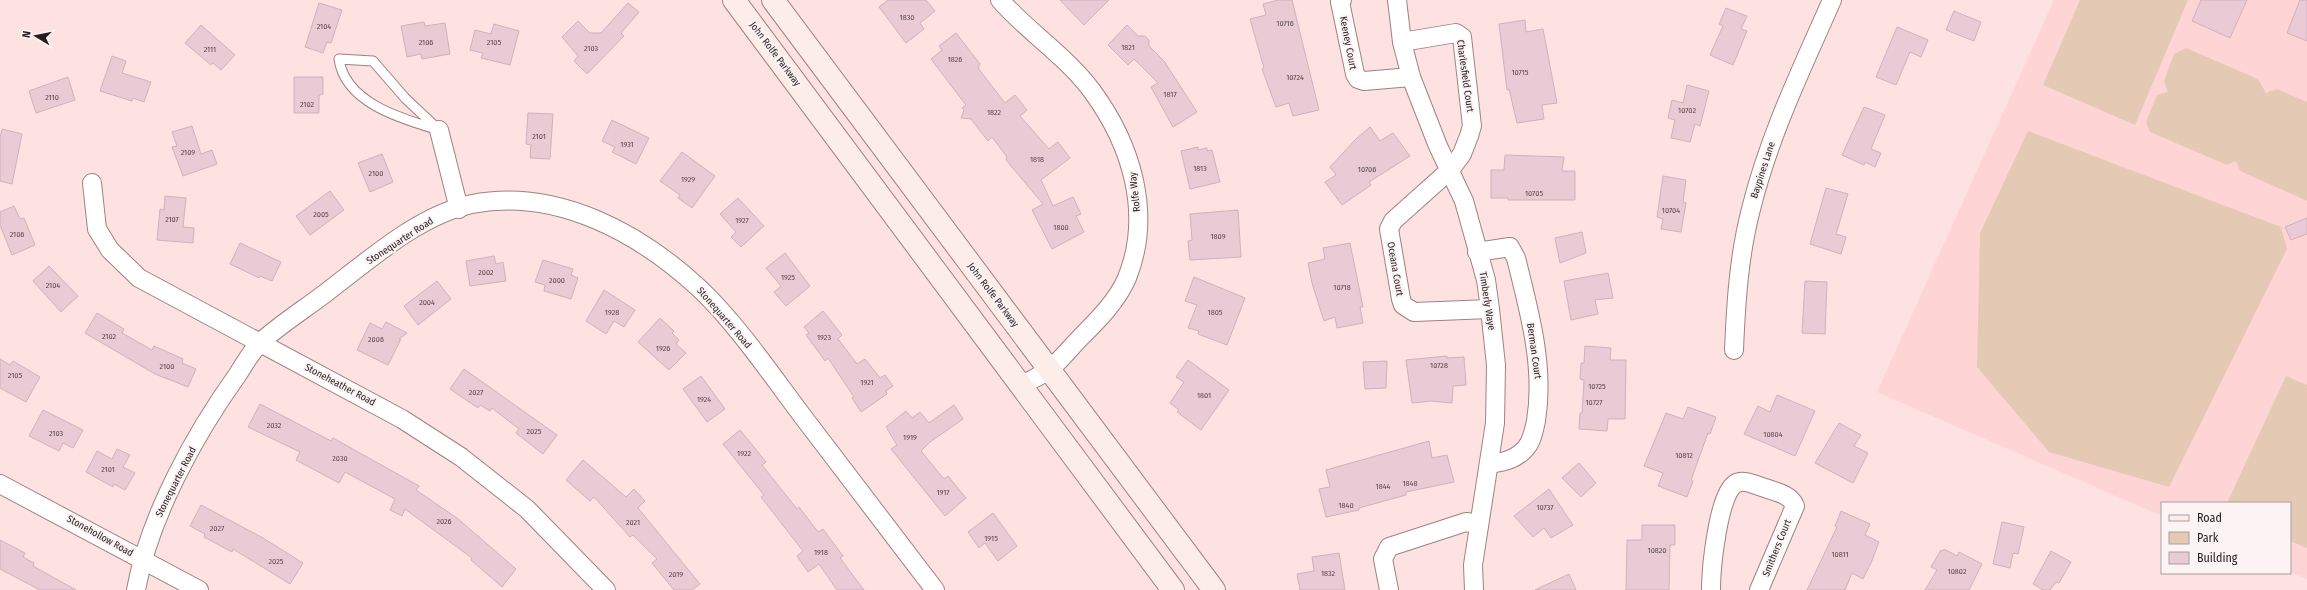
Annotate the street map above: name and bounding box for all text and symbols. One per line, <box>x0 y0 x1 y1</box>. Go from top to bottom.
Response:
house number: 1830 <box>900 13 914 22</box>
street label: Keeney Court <box>1337 15 1359 71</box>
north arrow <box>16 16 56 56</box>
street label: John Rolfe Parkway <box>747 19 803 89</box>
house number: 10716 <box>1276 19 1294 28</box>
house number: 2104 <box>317 22 331 31</box>
text: N <box>20 30 34 39</box>
house number: 2106 <box>419 38 433 47</box>
house number: 2105 <box>487 38 501 47</box>
street label: Charlesfield Court <box>1454 39 1476 114</box>
house number: 1821 <box>1121 43 1135 52</box>
house number: 2103 <box>584 44 598 53</box>
house number: 2111 <box>204 45 216 54</box>
house number: 1826 <box>948 55 962 64</box>
house number: 10715 <box>1511 68 1529 77</box>
house number: 10724 <box>1286 73 1304 82</box>
house number: 1817 <box>1163 90 1177 99</box>
house number: 2110 <box>45 93 59 102</box>
house number: 2102 <box>300 100 315 109</box>
house number: 10702 <box>1678 106 1696 115</box>
house number: 1822 <box>987 108 1002 117</box>
house number: 2101 <box>532 132 546 141</box>
house number: 1931 <box>620 140 634 149</box>
street label: Baypines Lane <box>1748 140 1778 200</box>
house number: 2109 <box>181 148 195 157</box>
house number: 1818 <box>1030 155 1044 164</box>
house number: 1813 <box>1193 164 1207 173</box>
house number: 10706 <box>1358 165 1376 174</box>
house number: 2100 <box>369 169 383 178</box>
street label: Rolfe Way <box>1127 171 1143 212</box>
house number: 1929 <box>681 175 695 184</box>
house number: 10705 <box>1525 189 1543 198</box>
house number: 10704 <box>1662 206 1680 215</box>
house number: 2005 <box>313 210 329 219</box>
house number: 2107 <box>165 215 180 224</box>
street label: Stonequarter Road <box>364 215 436 267</box>
house number: 1927 <box>735 216 750 225</box>
house number: 1800 <box>1053 223 1069 232</box>
house number: 2106 <box>10 230 24 239</box>
house number: 1809 <box>1210 232 1226 241</box>
street label: Oceana Court <box>1384 241 1406 298</box>
street label: John Rolfe Parkway <box>965 260 1021 330</box>
house number: 2002 <box>478 268 494 277</box>
street label: Timberly Waye <box>1476 271 1498 331</box>
house number: 1925 <box>781 273 795 282</box>
house number: 2000 <box>549 276 565 285</box>
house number: 2104 <box>46 281 60 290</box>
house number: 10718 <box>1333 283 1351 292</box>
street label: Stonequarter Road <box>694 285 754 351</box>
house number: 2004 <box>419 298 435 307</box>
house number: 1928 <box>605 308 619 317</box>
house number: 1805 <box>1208 308 1223 317</box>
street label: Berman Court <box>1524 322 1544 380</box>
house number: 2102 <box>102 332 117 341</box>
house number: 1923 <box>817 333 831 342</box>
house number: 2006 <box>368 335 384 344</box>
house number: 1926 <box>656 344 670 353</box>
street label: Stoneheather Road <box>302 361 378 409</box>
house number: 10728 <box>1430 361 1448 370</box>
house number: 2100 <box>160 362 174 371</box>
house number: 2105 <box>8 371 22 380</box>
house number: 1921 <box>860 378 874 387</box>
house number: 10725 <box>1588 382 1606 391</box>
house number: 2027 <box>469 388 484 397</box>
house number: 1801 <box>1197 391 1211 400</box>
house number: 1924 <box>697 395 711 404</box>
house number: 10727 <box>1585 398 1603 407</box>
house number: 2032 <box>267 421 282 430</box>
house number: 2025 <box>527 427 542 436</box>
house number: 2103 <box>49 429 63 438</box>
house number: 10804 <box>1763 430 1783 439</box>
house number: 1919 <box>903 433 917 442</box>
street label: Stonequarter Road <box>153 445 199 519</box>
house number: 1922 <box>737 449 751 458</box>
house number: 10812 <box>1675 451 1693 460</box>
house number: 2030 <box>332 454 348 463</box>
house number: 2101 <box>101 465 115 474</box>
house number: 1848 <box>1403 479 1418 488</box>
house number: 1844 <box>1376 482 1391 491</box>
house number: 1917 <box>936 488 950 497</box>
house number: 1840 <box>1338 501 1354 510</box>
legend <box>2161 502 2291 574</box>
house number: 10737 <box>1536 503 1554 512</box>
text: Road <box>2197 511 2222 525</box>
street label: Stonehollow Road <box>65 513 135 559</box>
house number: 2026 <box>436 517 452 526</box>
street label: Smithers Court <box>1760 517 1794 578</box>
house number: 2021 <box>626 518 640 527</box>
house number: 2027 <box>210 524 225 533</box>
text: Park <box>2197 531 2219 545</box>
house number: 1915 <box>984 534 998 543</box>
house number: 10820 <box>1648 546 1666 555</box>
house number: 1918 <box>814 548 828 557</box>
house number: 10811 <box>1831 550 1849 559</box>
text: Building <box>2197 551 2238 565</box>
house number: 2025 <box>269 557 284 566</box>
house number: 10802 <box>1948 567 1967 576</box>
house number: 1832 <box>1321 569 1336 578</box>
house number: 2019 <box>669 570 683 579</box>

